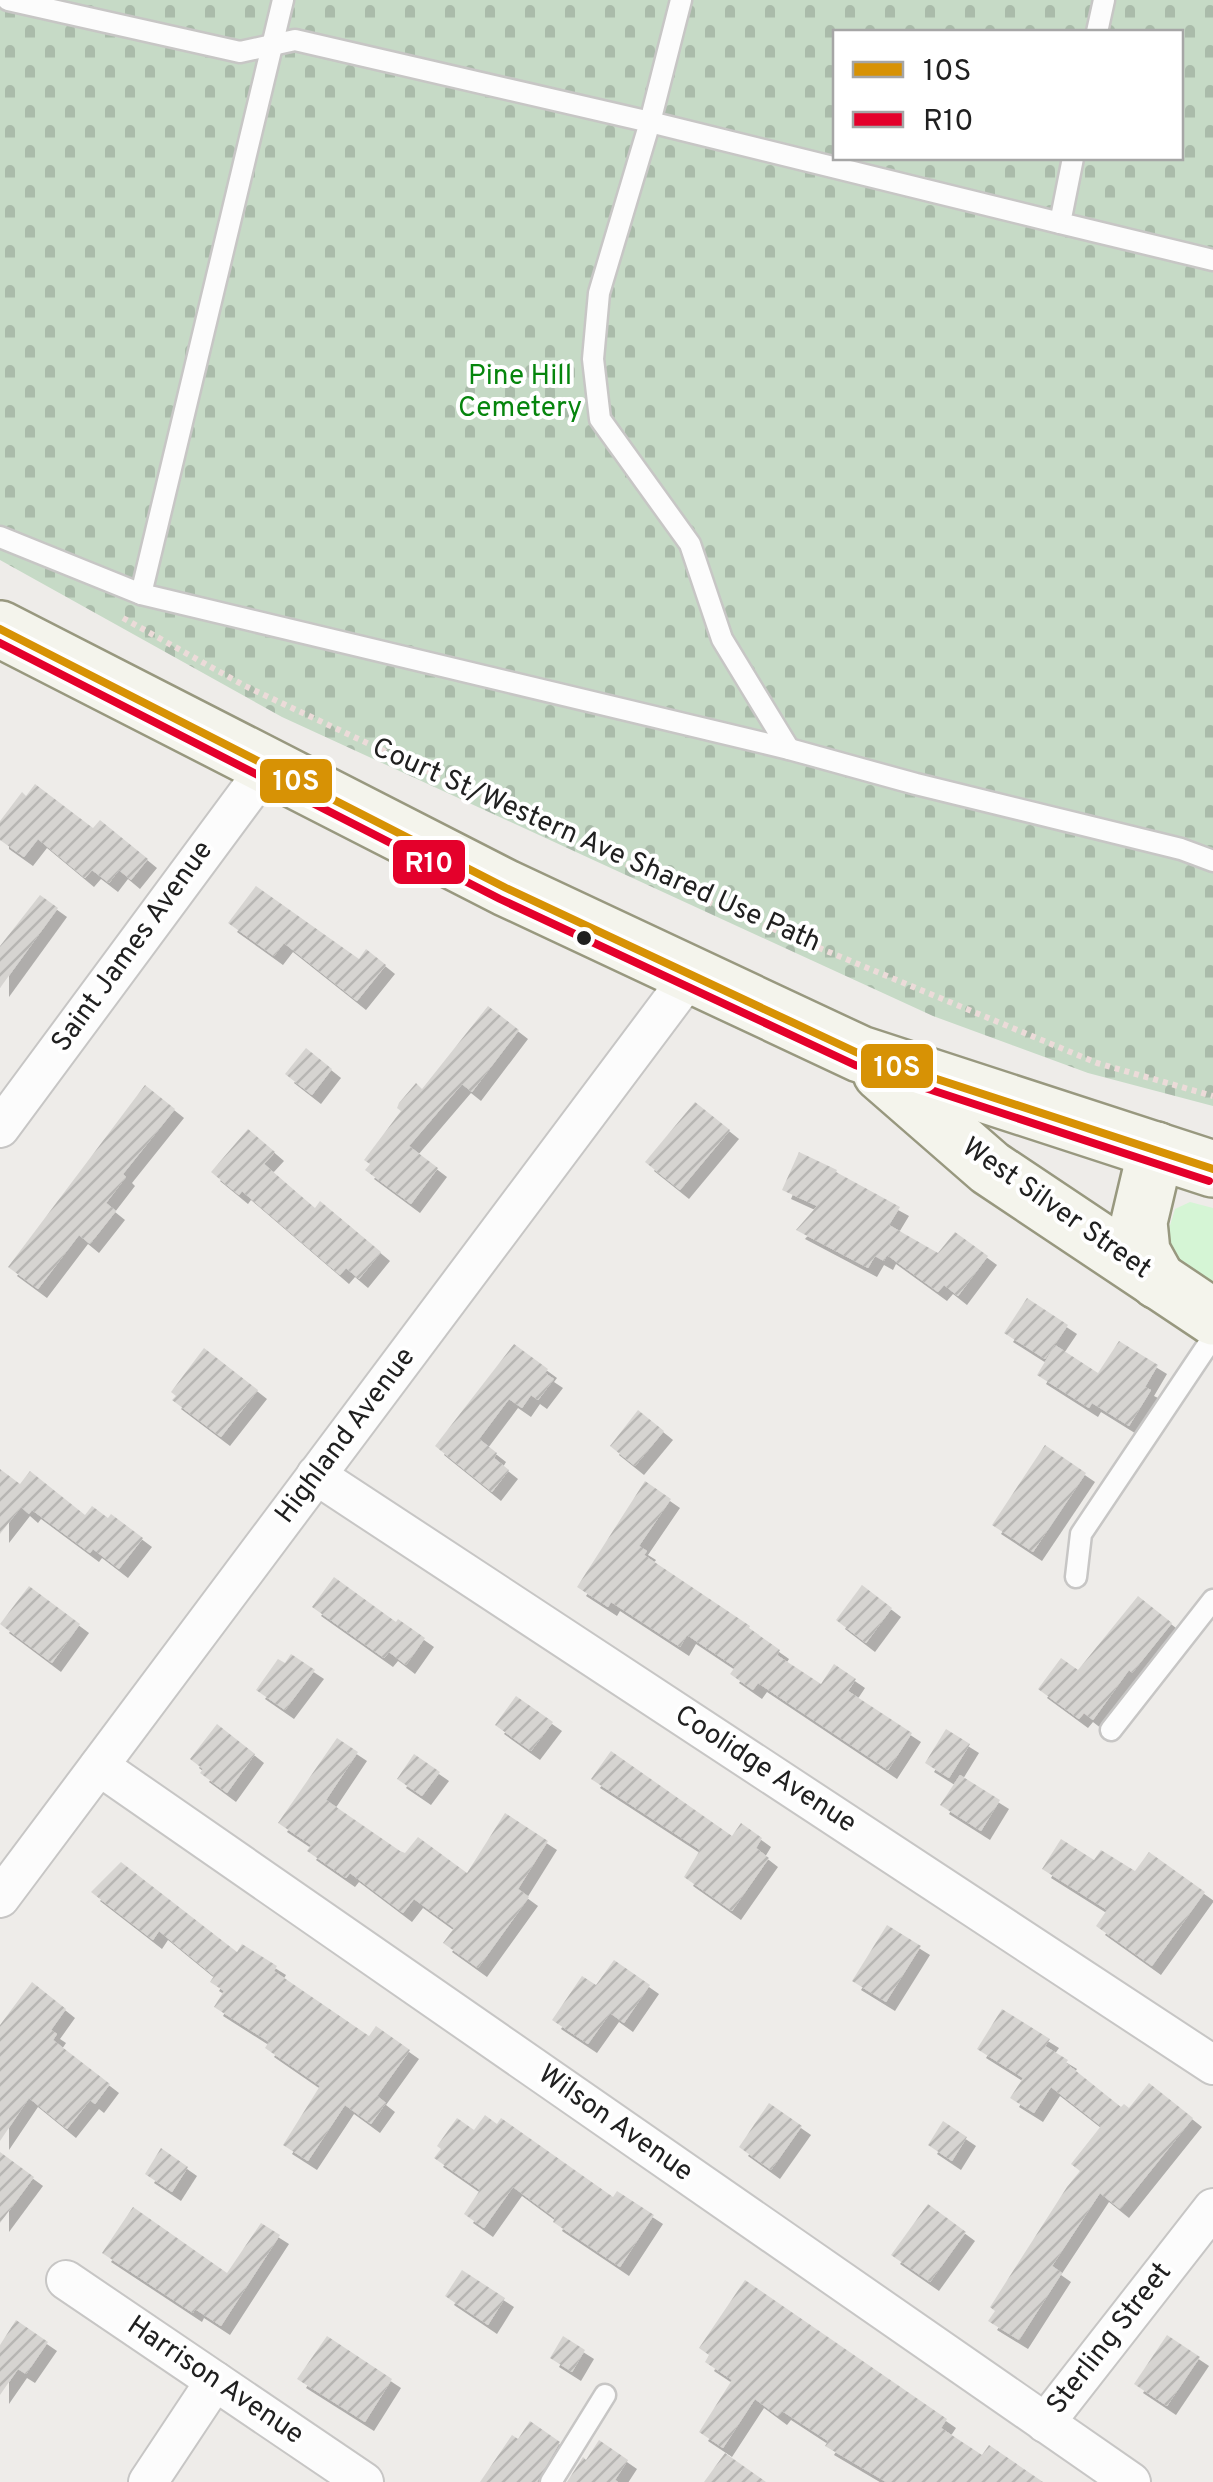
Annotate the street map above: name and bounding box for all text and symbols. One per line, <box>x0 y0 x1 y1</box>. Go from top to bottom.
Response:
legend <box>833 30 1183 160</box>
text: 10S <box>923 54 971 91</box>
text: R10 <box>923 104 973 141</box>
park label: Pine Hill Cemetery <box>458 359 582 427</box>
street label: Court St/Western Ave Shared Use Path <box>366 730 826 962</box>
line badge: 10S <box>258 757 334 805</box>
text: 10S <box>273 765 319 801</box>
street label: Saint James Avenue <box>44 834 222 1060</box>
line badge: R10 <box>391 838 467 886</box>
text: R10 <box>405 847 453 883</box>
unlabelled marker <box>574 928 594 948</box>
line badge: 10S <box>859 1042 935 1090</box>
text: 10S <box>874 1051 920 1087</box>
street label: West Silver Street <box>954 1130 1158 1288</box>
street label: Highland Avenue <box>268 1341 424 1531</box>
street label: Coolidge Avenue <box>667 1698 863 1842</box>
street label: Wilson Avenue <box>530 2057 700 2191</box>
street label: Sterling Street <box>1039 2256 1181 2422</box>
street label: Harrison Avenue <box>120 2309 310 2453</box>

